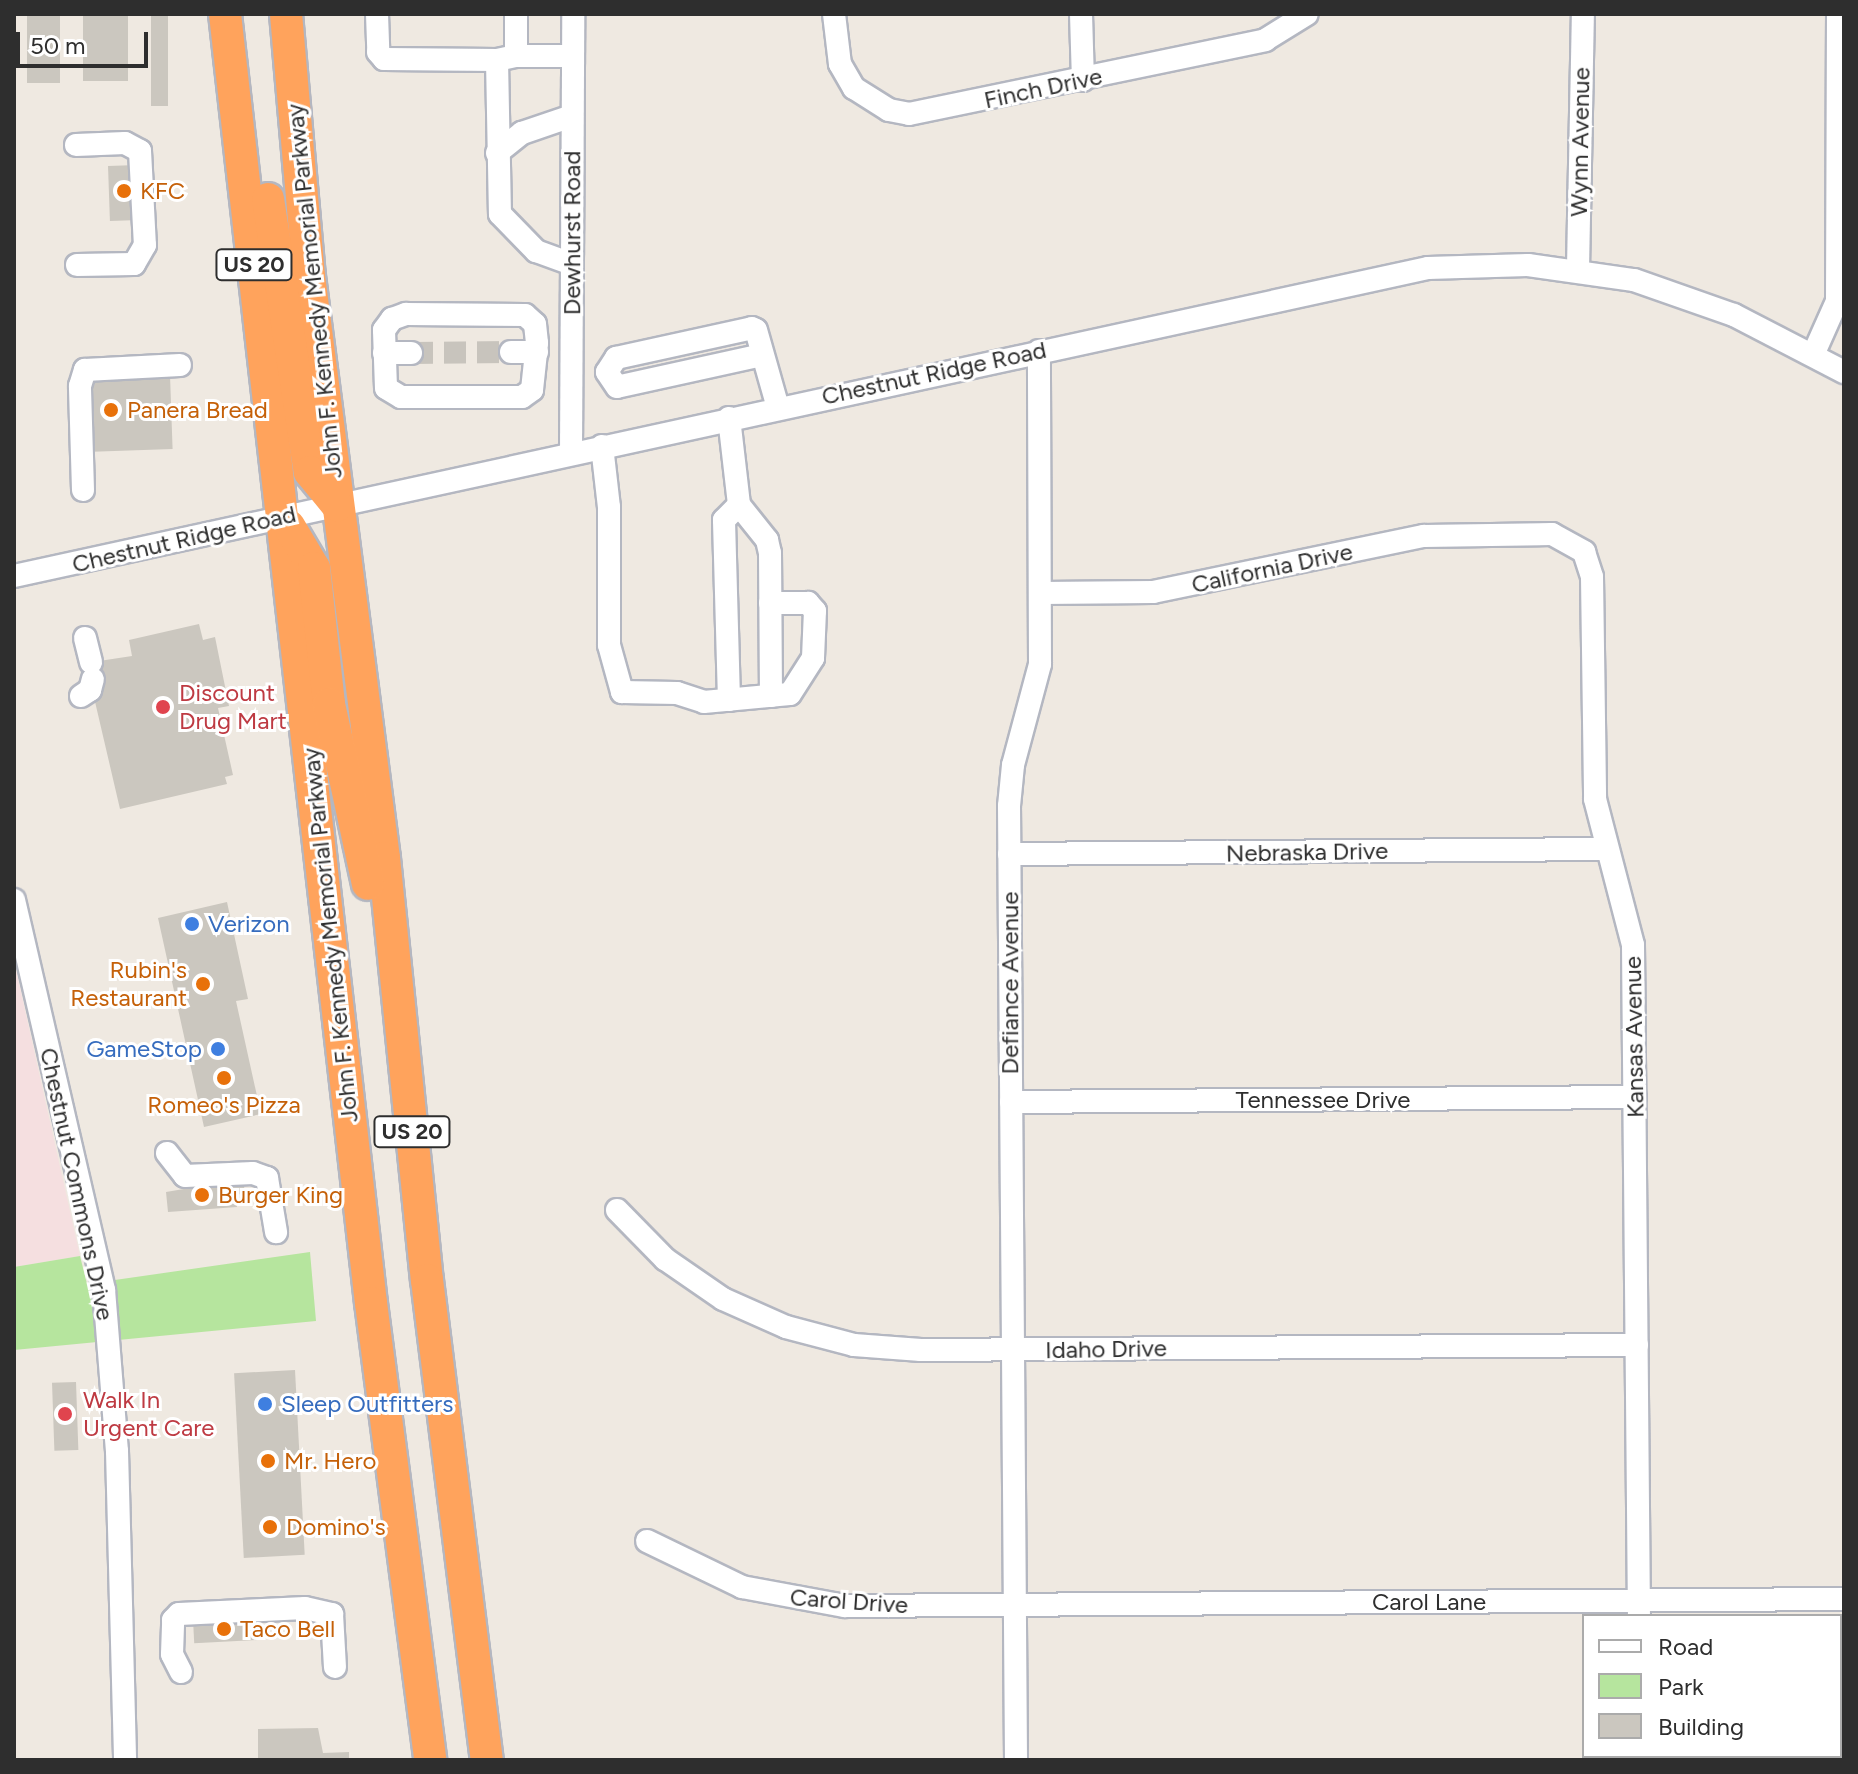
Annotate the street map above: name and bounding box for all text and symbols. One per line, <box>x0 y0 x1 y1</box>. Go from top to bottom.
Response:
scale bar <box>20 16 152 66</box>
text: 50 m <box>30 31 86 60</box>
street label: Finch Drive <box>981 61 1105 115</box>
street label: Wynn Avenue <box>1564 67 1596 217</box>
street label: John F. Kennedy Memorial Parkway <box>280 102 348 480</box>
street label: Dewhurst Road <box>558 151 586 315</box>
place label: KFC <box>140 177 185 205</box>
marker: KFC <box>115 182 133 200</box>
road number: US 20 <box>214 247 294 283</box>
street label: Chestnut Ridge Road <box>819 335 1049 411</box>
place label: Panera Bread <box>127 396 268 424</box>
marker: Panera Bread <box>102 401 120 419</box>
street label: Chestnut Ridge Road <box>69 499 299 579</box>
street label: California Drive <box>1189 537 1355 599</box>
place label: Discount Drug Mart <box>179 679 287 735</box>
marker: Discount Drug Mart <box>154 698 172 716</box>
street label: John F. Kennedy Memorial Parkway <box>296 746 364 1124</box>
street label: Nebraska Drive <box>1226 836 1388 868</box>
street label: Defiance Avenue <box>996 892 1024 1074</box>
place label: Verizon <box>208 910 290 938</box>
marker: Verizon <box>183 915 201 933</box>
place label: Rubin's Restaurant <box>70 956 187 1012</box>
street label: Kansas Avenue <box>1618 956 1650 1118</box>
marker: Rubin's Restaurant <box>194 975 212 993</box>
place label: GameStop <box>86 1035 202 1063</box>
marker: GameStop <box>209 1040 227 1058</box>
street label: Chestnut Commons Drive <box>34 1045 120 1323</box>
marker: Romeo's Pizza <box>215 1069 233 1087</box>
street label: Tennessee Drive <box>1236 1086 1410 1114</box>
place label: Romeo's Pizza <box>147 1091 301 1119</box>
road number: US 20 <box>372 1114 452 1150</box>
place label: Burger King <box>218 1181 343 1209</box>
marker: Burger King <box>193 1186 211 1204</box>
street label: Idaho Drive <box>1045 1334 1167 1364</box>
place label: Walk In Urgent Care <box>83 1386 214 1442</box>
place label: Sleep Outfitters <box>281 1390 453 1418</box>
marker: Sleep Outfitters <box>256 1395 274 1413</box>
marker: Walk In Urgent Care <box>54 1403 76 1425</box>
place label: Mr. Hero <box>284 1447 376 1475</box>
marker: Mr. Hero <box>259 1452 277 1470</box>
place label: Domino's <box>286 1513 386 1541</box>
marker: Domino's <box>261 1518 279 1536</box>
street label: Carol Drive <box>789 1583 909 1619</box>
street label: Carol Lane <box>1372 1588 1486 1616</box>
legend <box>1582 1614 1842 1758</box>
place label: Taco Bell <box>240 1615 335 1643</box>
marker: Taco Bell <box>215 1620 233 1638</box>
text: Road <box>1658 1632 1713 1661</box>
text: Park <box>1658 1672 1704 1701</box>
text: Building <box>1658 1712 1744 1741</box>

